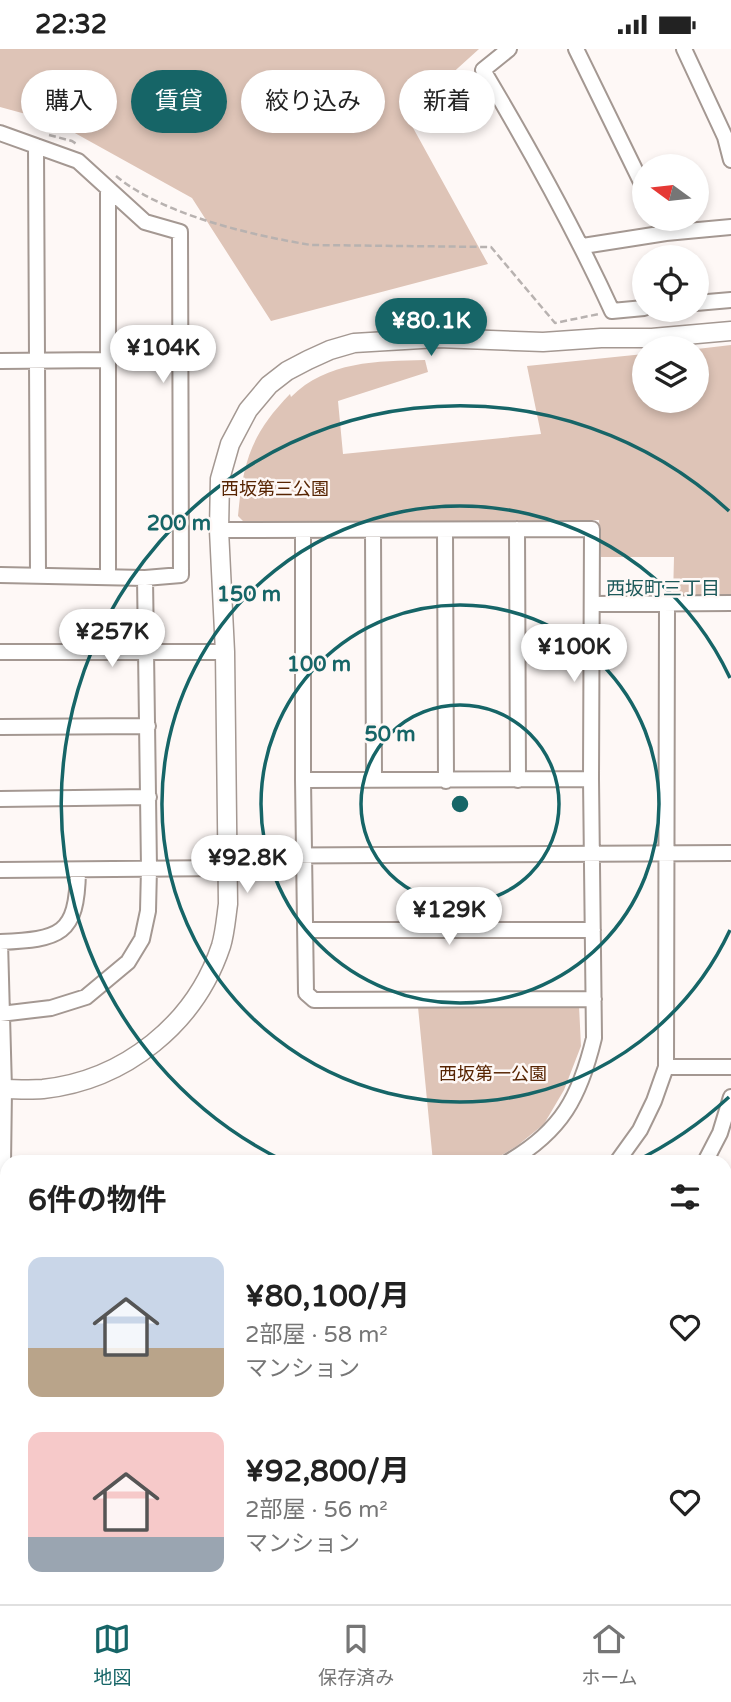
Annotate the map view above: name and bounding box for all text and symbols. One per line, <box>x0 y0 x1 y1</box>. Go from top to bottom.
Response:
text: 22:32 <box>35 9 107 40</box>
chip: 購入 <box>21 70 117 133</box>
chip: 賃貸 <box>131 70 227 133</box>
chip: 絞り込み <box>241 70 385 133</box>
chip: 新着 <box>399 70 495 133</box>
north arrow <box>632 154 709 231</box>
map controls <box>632 154 709 413</box>
button: locate <box>632 245 709 322</box>
pin: ¥80.1K <box>374 299 488 358</box>
text: ¥80.1K <box>391 307 471 335</box>
pin: ¥104K <box>114 325 212 385</box>
text: ¥104K <box>126 334 200 362</box>
button: layers <box>632 336 709 413</box>
park label: 西坂第三公園 <box>221 478 329 500</box>
text: 200 m <box>147 511 211 536</box>
district label: 西坂町三丁目 <box>606 578 720 600</box>
text: 150 m <box>217 582 281 607</box>
pin: ¥257K <box>63 609 161 669</box>
text: ¥257K <box>75 618 149 646</box>
pin: ¥100K <box>525 625 623 684</box>
text: ¥100K <box>537 633 611 661</box>
text: 100 m <box>287 652 351 677</box>
text: 50 m <box>364 722 416 747</box>
centre of rings <box>448 792 472 816</box>
pin: ¥92.8K <box>190 835 304 895</box>
text: ¥92.8K <box>207 844 287 872</box>
pin: ¥129K <box>400 887 498 947</box>
text: ¥129K <box>412 896 486 924</box>
park label: 西坂第一公園 <box>439 1063 547 1085</box>
icon: filters <box>666 1178 704 1216</box>
text: 6件の物件 <box>28 1182 167 1219</box>
text: ¥80,100/月 <box>245 1278 410 1315</box>
icon: home <box>84 1285 168 1369</box>
icon: heart <box>666 1308 704 1346</box>
text: 2部屋 · 58 m² <box>245 1321 388 1349</box>
text: マンション <box>245 1355 360 1383</box>
text: ¥92,800/月 <box>245 1453 410 1490</box>
icon: home <box>84 1460 168 1544</box>
icon: heart <box>666 1483 704 1521</box>
text: 2部屋 · 56 m² <box>245 1496 388 1524</box>
text: マンション <box>245 1530 360 1558</box>
tab: 地図 <box>93 1620 131 1689</box>
tab: 保存済み <box>318 1620 394 1689</box>
tab: ホーム <box>581 1620 638 1689</box>

